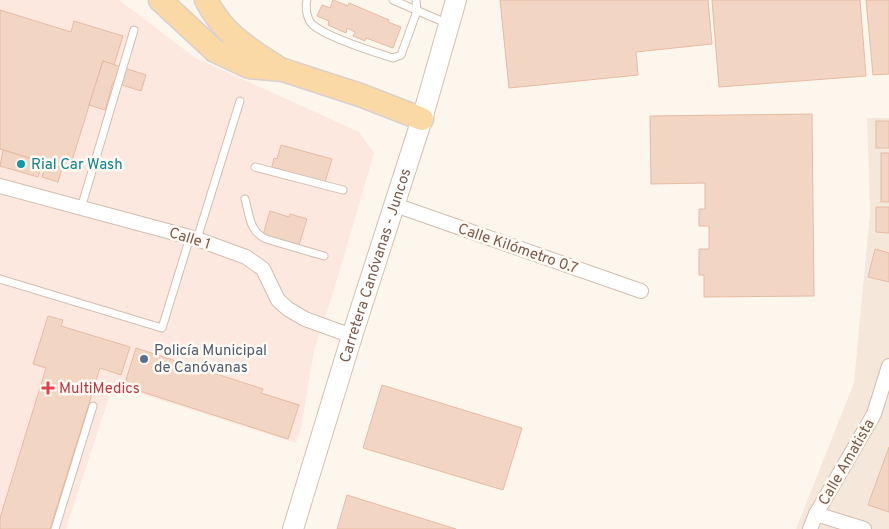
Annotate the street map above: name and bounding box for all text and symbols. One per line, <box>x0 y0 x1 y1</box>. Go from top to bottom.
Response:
place label: Rial Car Wash <box>31 156 123 175</box>
marker: Rial Car Wash <box>15 158 27 170</box>
street label: Carretera Canóvanas - Juncos <box>336 166 416 365</box>
street label: Calle Kilómetro 0.7 <box>455 220 580 279</box>
street label: Calle 1 <box>166 224 213 255</box>
place label: Policía Municipal de Canóvanas <box>154 342 267 378</box>
marker: Policía Municipal de Canóvanas <box>138 353 150 365</box>
place label: MultiMedics <box>59 380 140 399</box>
marker: MultiMedics <box>41 381 55 395</box>
street label: Calle Amatista <box>815 416 880 509</box>

